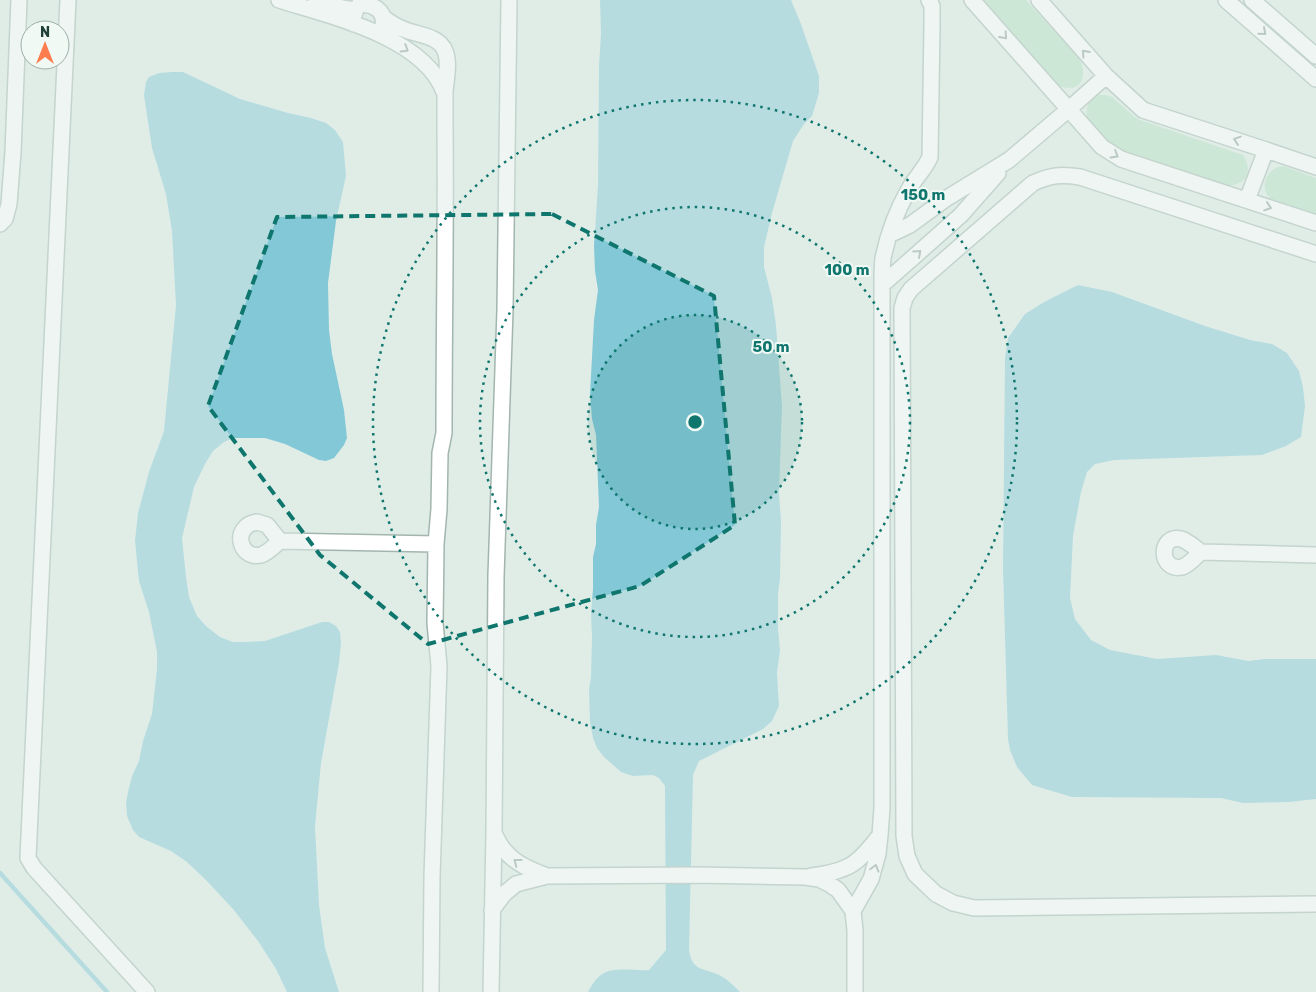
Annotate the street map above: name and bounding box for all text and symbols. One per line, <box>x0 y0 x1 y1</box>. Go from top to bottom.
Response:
north arrow <box>20 20 70 70</box>
text: N <box>40 24 50 41</box>
one-way arrow <box>1257 27 1266 36</box>
one-way arrow <box>999 31 1008 40</box>
one-way arrow <box>400 42 409 52</box>
one-way arrow <box>1082 49 1091 58</box>
one-way arrow <box>1233 136 1241 146</box>
one-way arrow <box>1109 148 1118 158</box>
text: 150 m <box>901 186 945 204</box>
one-way arrow <box>1264 202 1272 212</box>
one-way arrow <box>913 250 922 259</box>
text: 100 m <box>825 261 869 279</box>
text: 50 m <box>753 338 789 356</box>
centre of rings <box>686 413 704 431</box>
one-way arrow <box>514 859 523 867</box>
one-way arrow <box>869 864 879 872</box>

